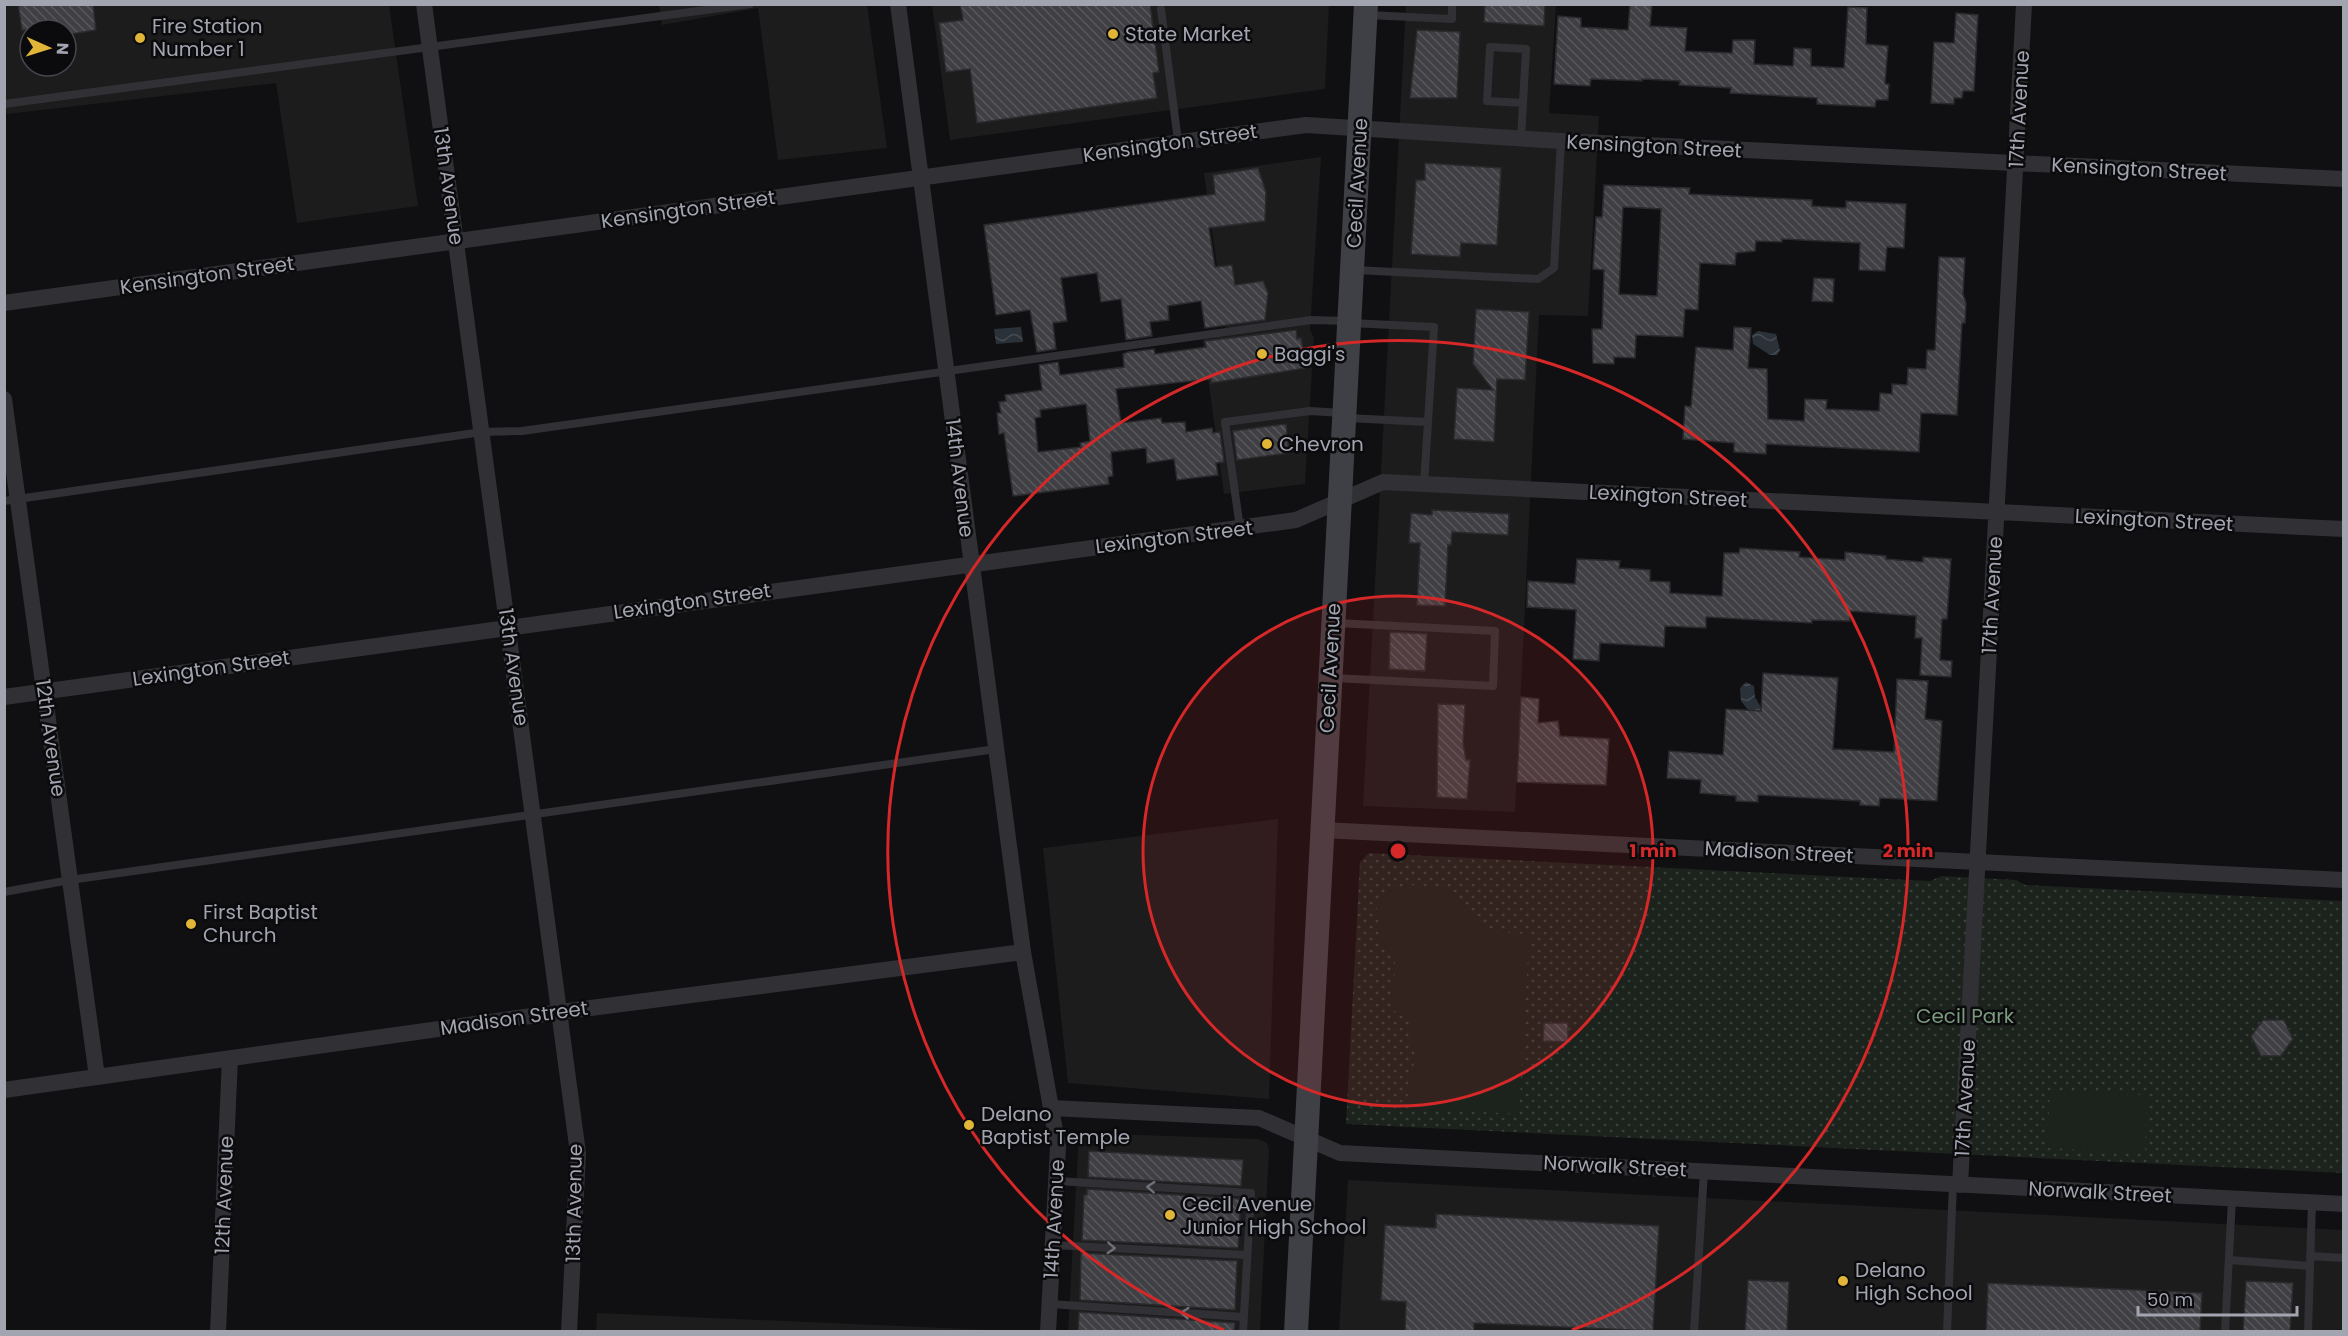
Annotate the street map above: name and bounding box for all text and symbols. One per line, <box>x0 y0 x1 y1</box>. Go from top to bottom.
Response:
place label: Fire Station Number 1 <box>152 12 263 63</box>
north arrow <box>18 18 78 78</box>
place label: State Market <box>1125 20 1251 48</box>
marker: State Market <box>1106 27 1120 41</box>
marker: Fire Station Number 1 <box>133 31 147 45</box>
text: N <box>51 42 74 55</box>
street label: 17th Avenue <box>2002 49 2036 169</box>
street label: Kensington Street <box>1081 117 1259 169</box>
street label: Cecil Avenue <box>1340 117 1374 249</box>
street label: 13th Avenue <box>427 125 471 247</box>
street label: Kensington Street <box>1566 127 1742 165</box>
street label: Kensington Street <box>2051 150 2227 188</box>
street label: Kensington Street <box>599 183 777 235</box>
street label: Kensington Street <box>118 249 296 301</box>
place label: Baggi's <box>1274 340 1345 368</box>
marker: Baggi's <box>1255 347 1269 361</box>
street label: 14th Avenue <box>939 417 981 539</box>
place label: Chevron <box>1279 430 1364 458</box>
marker: Chevron <box>1260 437 1274 451</box>
street label: Lexington Street <box>1588 478 1748 514</box>
street label: Lexington Street <box>2074 502 2234 538</box>
street label: Lexington Street <box>1094 513 1254 561</box>
street label: 17th Avenue <box>1975 535 2009 655</box>
street label: Lexington Street <box>612 576 772 626</box>
street label: Cecil Avenue <box>1313 602 1347 734</box>
street label: 13th Avenue <box>492 606 536 728</box>
street label: Lexington Street <box>131 643 291 693</box>
street label: 12th Avenue <box>29 677 73 799</box>
street label: Madison Street <box>1704 834 1854 870</box>
text: 1 min <box>1629 838 1677 863</box>
text: 2 min <box>1883 838 1933 863</box>
centre of rings <box>1388 841 1408 861</box>
place label: First Baptist Church <box>203 898 318 949</box>
marker: First Baptist Church <box>184 917 198 931</box>
street label: Madison Street <box>438 994 590 1042</box>
park label: Cecil Park <box>1916 1002 2015 1030</box>
street label: 17th Avenue <box>1948 1038 1982 1158</box>
place label: Delano Baptist Temple <box>981 1100 1130 1151</box>
marker: Delano Baptist Temple <box>962 1118 976 1132</box>
street label: 12th Avenue <box>208 1135 240 1255</box>
street label: 13th Avenue <box>559 1143 589 1263</box>
street label: Norwalk Street <box>1543 1148 1687 1184</box>
street label: 14th Avenue <box>1037 1159 1071 1279</box>
street label: Norwalk Street <box>2028 1174 2172 1210</box>
one-way arrow <box>1146 1181 1155 1194</box>
place label: Cecil Avenue Junior High School <box>1182 1190 1366 1241</box>
marker: Cecil Avenue Junior High School <box>1163 1208 1177 1222</box>
one-way arrow <box>1107 1242 1116 1255</box>
place label: Delano High School <box>1855 1256 1973 1307</box>
marker: Delano High School <box>1836 1274 1850 1288</box>
scale bar <box>2138 1279 2297 1317</box>
text: 50 m <box>2147 1287 2193 1312</box>
one-way arrow <box>1181 1307 1190 1320</box>

